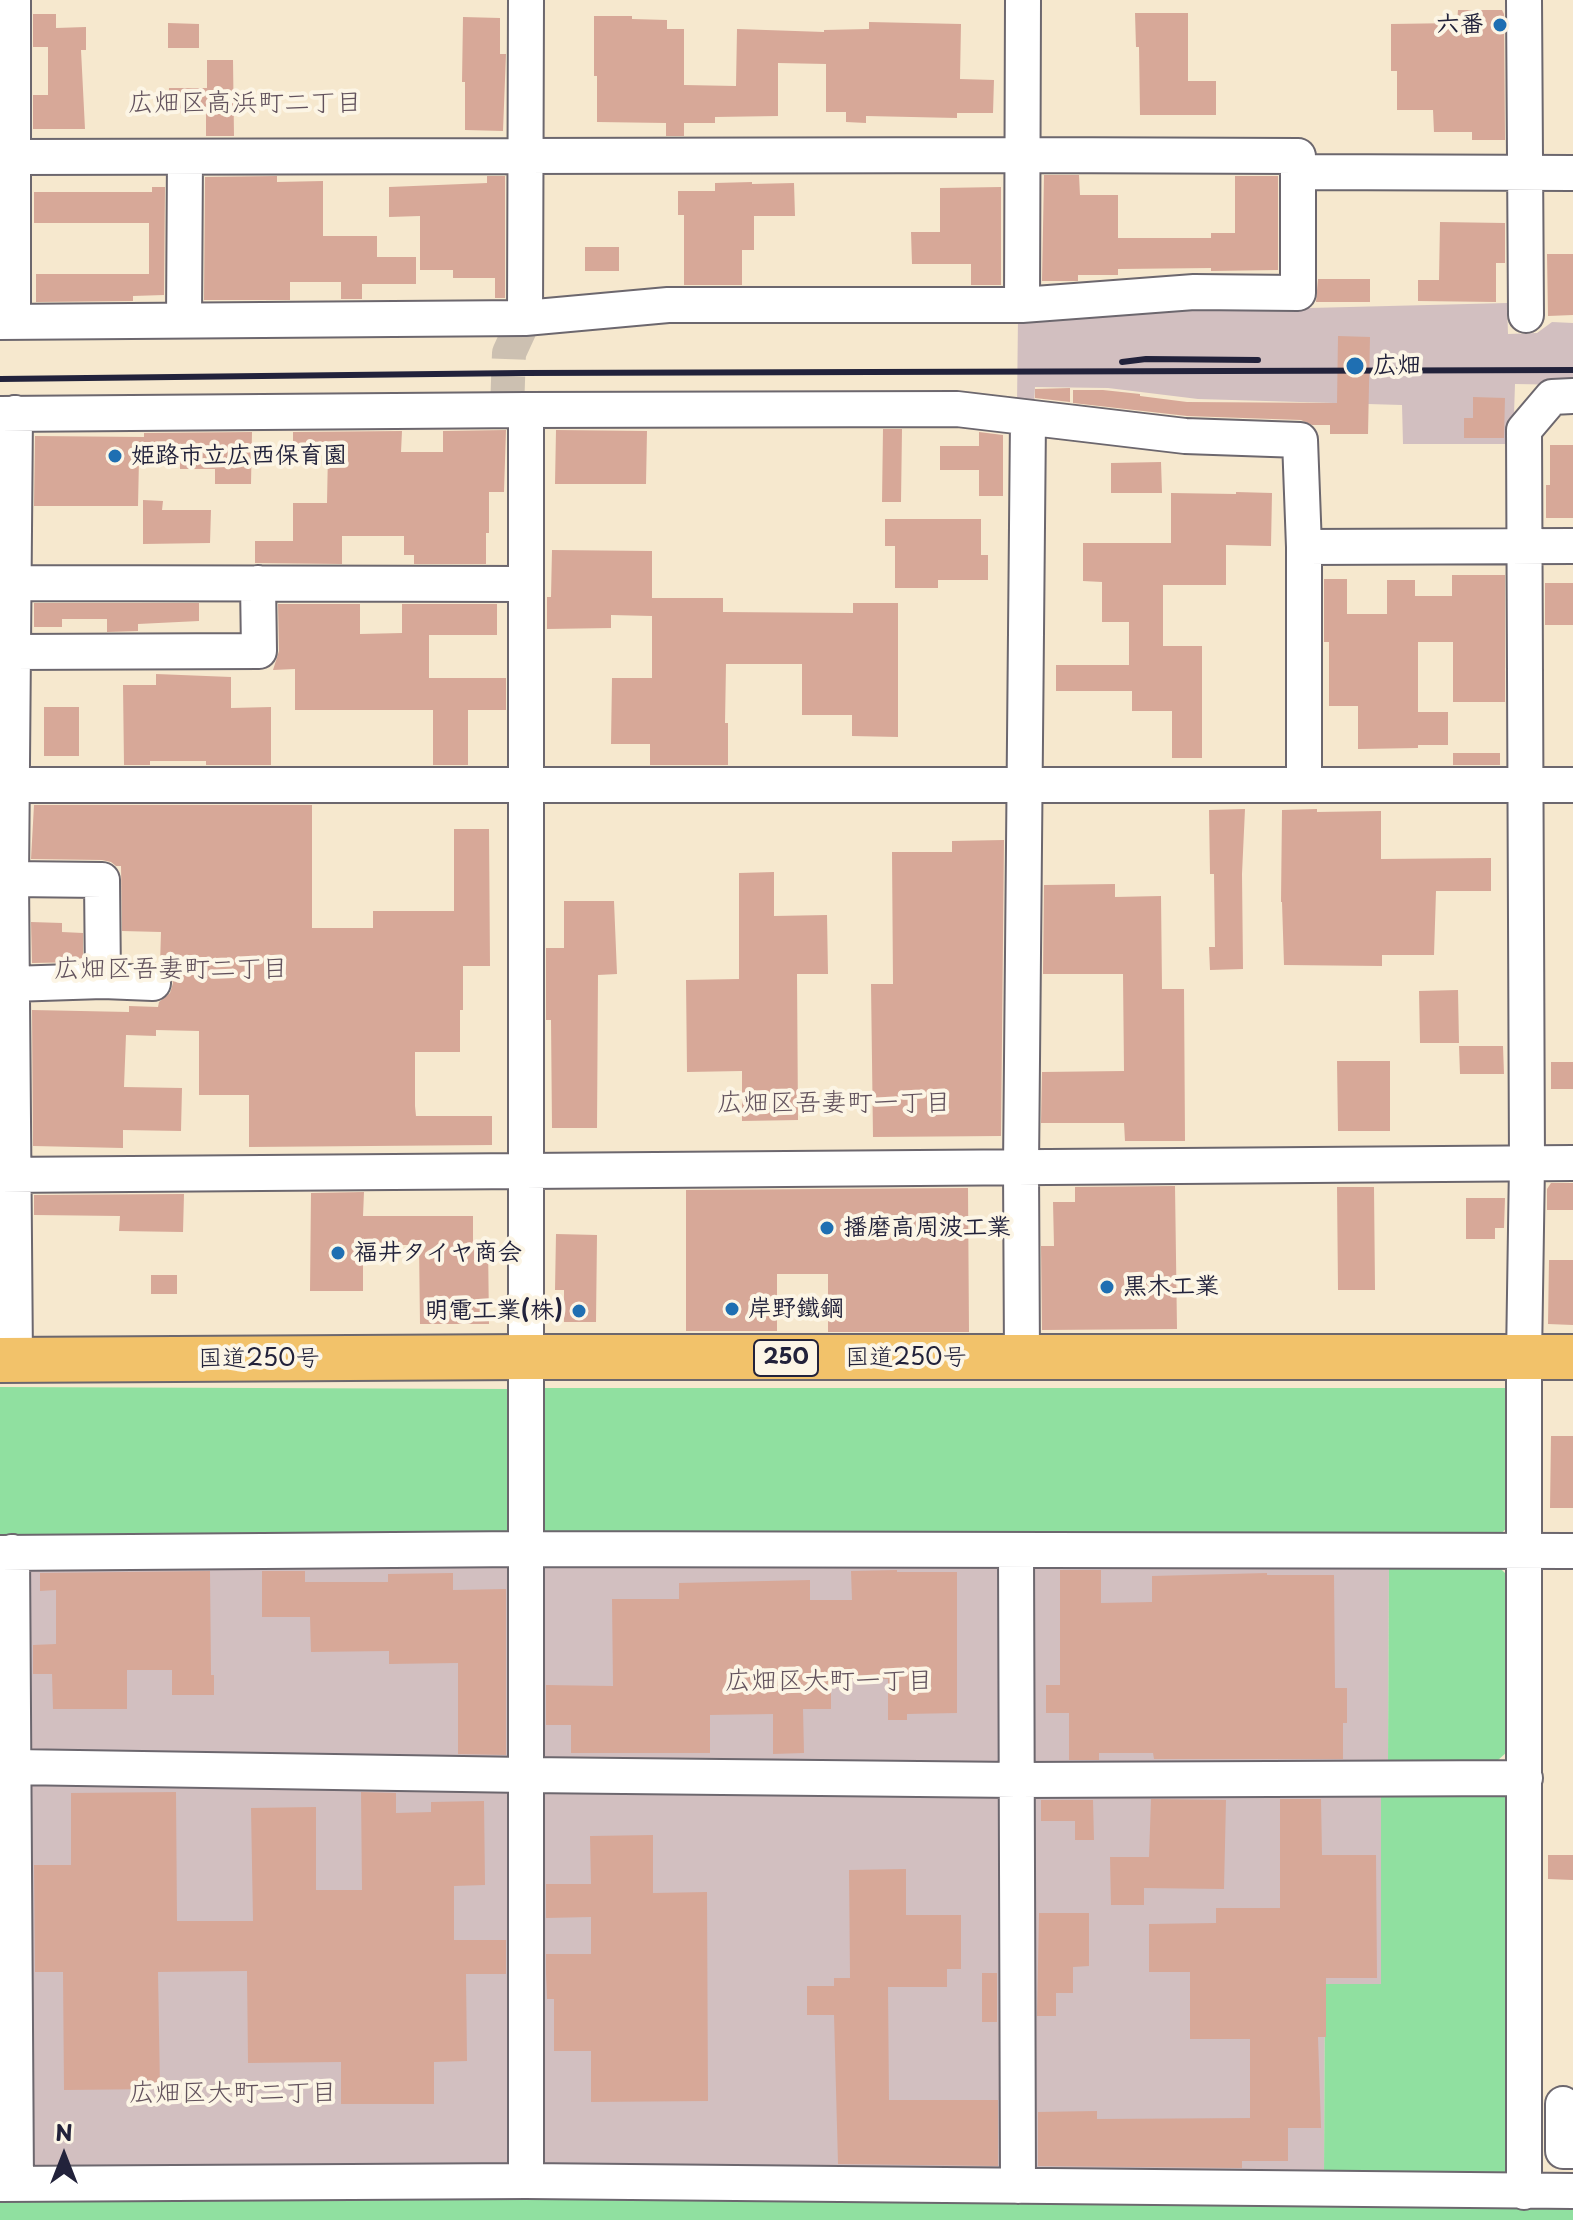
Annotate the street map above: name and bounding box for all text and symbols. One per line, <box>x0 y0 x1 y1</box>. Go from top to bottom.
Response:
place label: 六番 <box>1436 11 1484 39</box>
marker: 六番 <box>1491 16 1509 34</box>
district label: 広畑区高浜町二丁目 <box>128 88 362 120</box>
place label: 広畑 <box>1373 352 1421 380</box>
marker: 広畑 <box>1344 355 1366 377</box>
place label: 姫路市立広西保育園 <box>131 442 347 470</box>
marker: 姫路市立広西保育園 <box>106 447 124 465</box>
district label: 広畑区吾妻町二丁目 <box>54 954 288 986</box>
district label: 広畑区吾妻町一丁目 <box>717 1088 951 1120</box>
place label: 播磨高周波工業 <box>843 1214 1011 1242</box>
marker: 播磨高周波工業 <box>818 1219 836 1237</box>
place label: 福井タイヤ商会 <box>354 1239 522 1267</box>
marker: 福井タイヤ商会 <box>329 1244 347 1262</box>
place label: 黒木工業 <box>1123 1273 1219 1301</box>
marker: 黒木工業 <box>1098 1278 1116 1296</box>
place label: 岸野鐵鋼 <box>748 1295 844 1323</box>
place label: 明電工業(株) <box>425 1297 563 1325</box>
marker: 岸野鐵鋼 <box>723 1300 741 1318</box>
marker: 明電工業(株) <box>570 1302 588 1320</box>
road number: 250 <box>754 1340 818 1376</box>
street label: 国道250号 <box>845 1344 967 1372</box>
street label: 国道250号 <box>198 1345 320 1373</box>
district label: 広畑区大町一丁目 <box>725 1666 933 1698</box>
district label: 広畑区大町二丁目 <box>129 2078 337 2110</box>
text: N <box>55 2115 73 2148</box>
north arrow <box>24 2116 104 2196</box>

